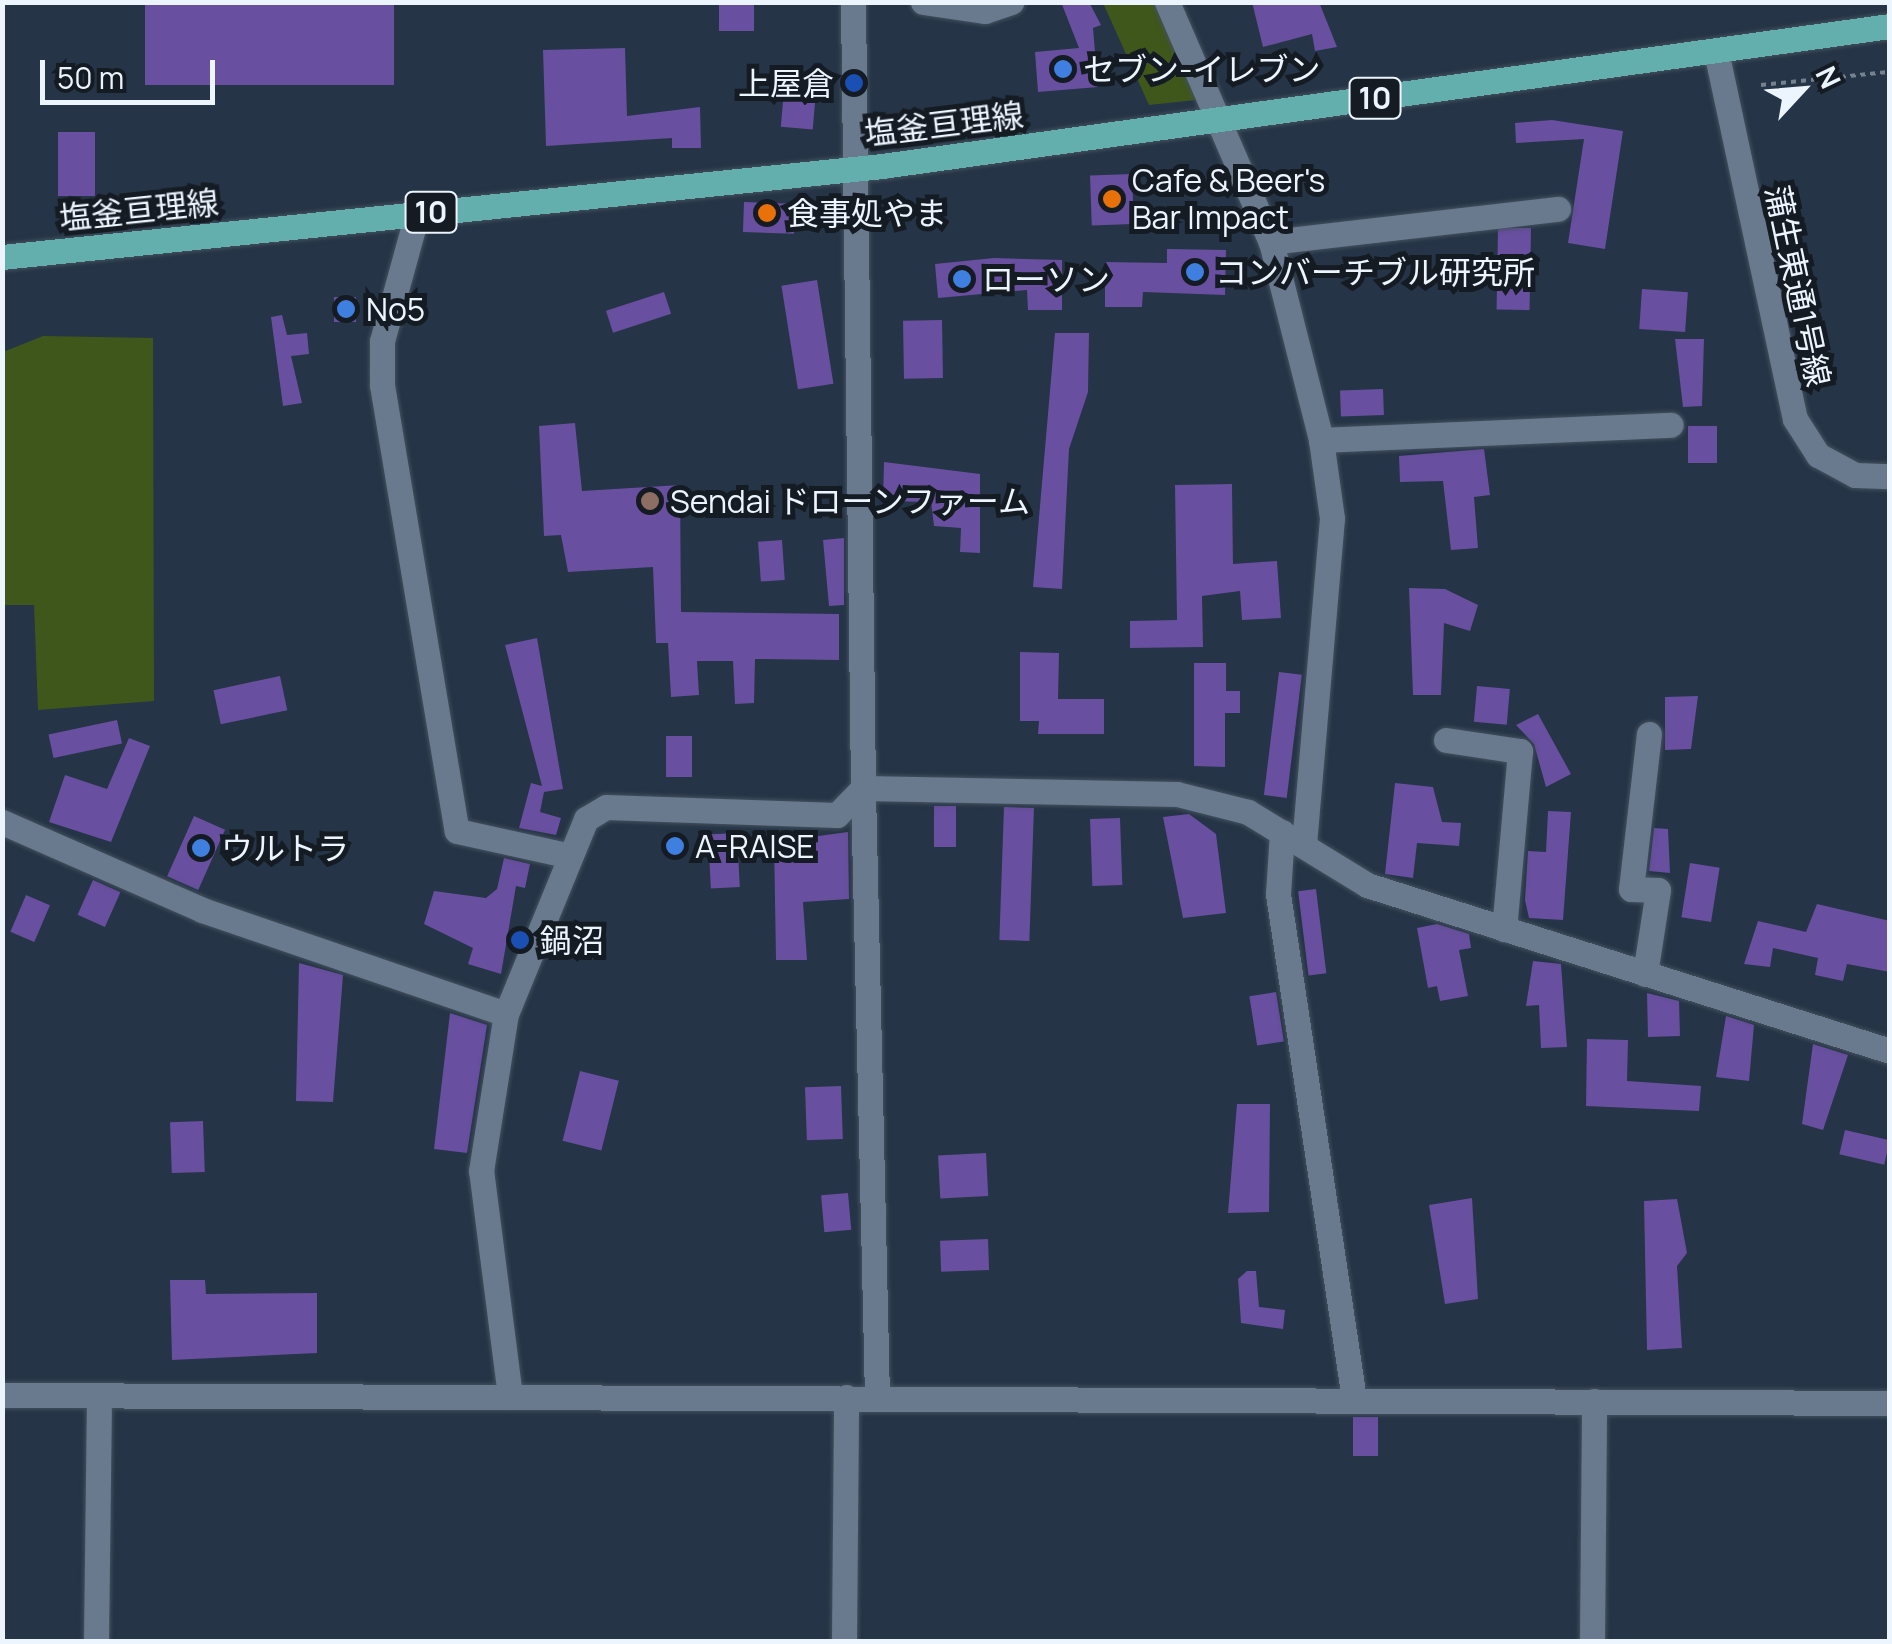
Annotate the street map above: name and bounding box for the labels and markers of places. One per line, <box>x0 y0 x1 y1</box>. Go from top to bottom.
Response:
place label: セブン-イレブン <box>1083 50 1320 88</box>
marker: セブン-イレブン <box>1052 58 1074 80</box>
place label: 上屋倉 <box>738 64 834 102</box>
marker: 上屋倉 <box>843 72 865 94</box>
place label: Cafe & Beer's Bar Impact <box>1132 162 1325 237</box>
marker: Cafe & Beer's Bar Impact <box>1101 188 1123 210</box>
place label: 食事処やま <box>787 194 947 232</box>
marker: 食事処やま <box>756 202 778 224</box>
place label: コンバーチブル研究所 <box>1215 253 1535 291</box>
place label: ローソン <box>982 260 1110 298</box>
marker: コンバーチブル研究所 <box>1184 261 1206 283</box>
marker: ローソン <box>951 268 973 290</box>
place label: No5 <box>366 290 425 328</box>
marker: No5 <box>335 298 357 320</box>
place label: Sendai ドローンファーム <box>670 482 1033 520</box>
marker: Sendai ドローンファーム <box>639 490 661 512</box>
place label: A-RAISE <box>695 827 815 865</box>
place label: ウルトラ <box>221 829 349 867</box>
marker: A-RAISE <box>664 835 686 857</box>
marker: ウルトラ <box>190 837 212 859</box>
place label: 鍋沼 <box>540 921 604 959</box>
marker: 鍋沼 <box>509 929 531 951</box>

